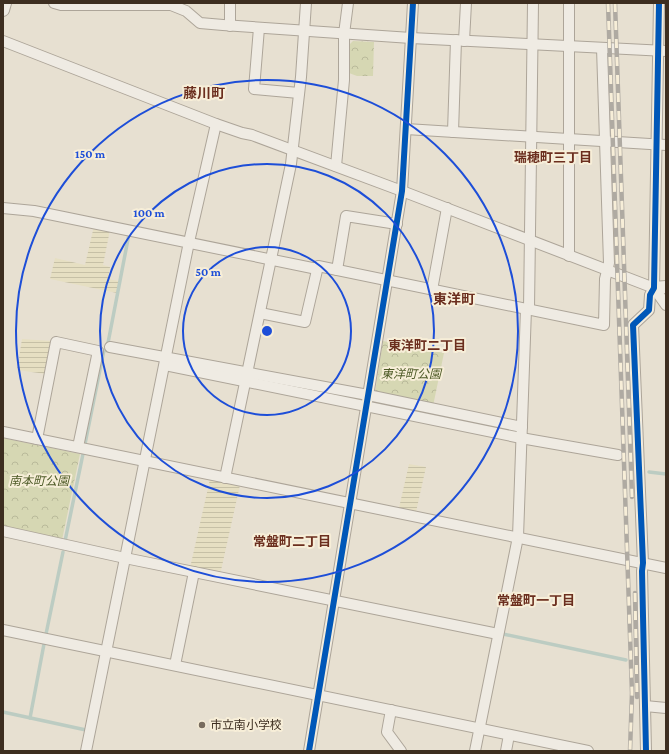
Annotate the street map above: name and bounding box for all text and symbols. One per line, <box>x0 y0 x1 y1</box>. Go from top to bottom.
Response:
district label: 藤川町 <box>183 85 225 101</box>
text: 150 m <box>75 147 106 161</box>
district label: 瑞穂町三丁目 <box>514 150 592 165</box>
text: 100 m <box>133 206 166 220</box>
text: 50 m <box>195 265 222 279</box>
district label: 東洋町 <box>433 291 475 307</box>
centre of rings <box>260 324 274 338</box>
district label: 東洋町二丁目 <box>388 338 466 353</box>
park label: 東洋町公園 <box>381 367 443 381</box>
park label: 南本町公園 <box>9 474 71 488</box>
district label: 常盤町二丁目 <box>253 534 331 549</box>
district label: 常盤町一丁目 <box>497 593 575 608</box>
place label: 市立南小学校 <box>210 718 282 732</box>
marker: 市立南小学校 <box>197 720 207 730</box>

